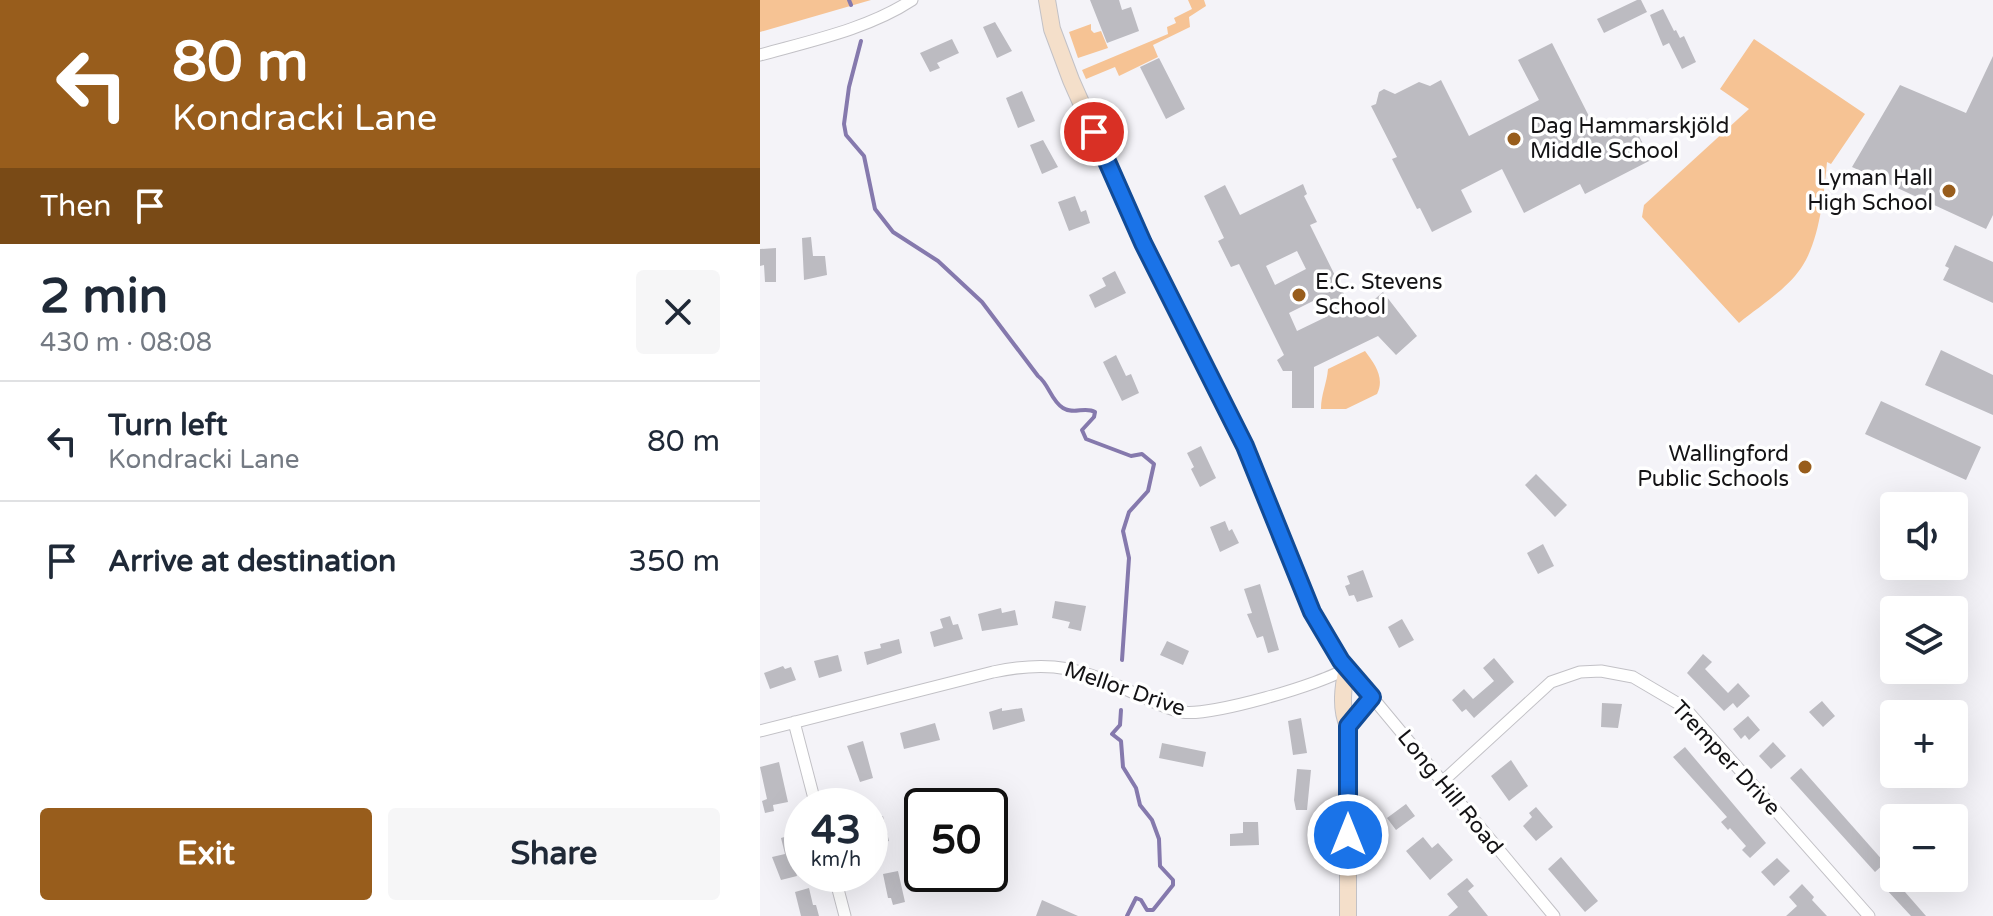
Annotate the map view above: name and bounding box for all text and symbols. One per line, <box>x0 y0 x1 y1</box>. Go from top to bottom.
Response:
text: 80 m <box>172 29 308 96</box>
icon: left <box>40 32 144 136</box>
text: Kondracki Lane <box>172 97 437 140</box>
pin <box>1060 98 1128 166</box>
icon: arrive <box>1072 110 1116 154</box>
place label: Dag Hammarskjöld Middle School <box>1530 113 1729 164</box>
marker: Dag Hammarskjöld Middle School <box>1505 130 1523 148</box>
place label: Lyman Hall High School <box>1807 165 1933 216</box>
marker: Lyman Hall High School <box>1940 182 1958 200</box>
icon: arrive <box>128 184 172 228</box>
text: Then <box>40 188 112 225</box>
text: 2 min <box>40 268 168 326</box>
place label: E.C. Stevens School <box>1315 269 1443 320</box>
button: close <box>636 270 720 354</box>
marker: E.C. Stevens School <box>1290 286 1308 304</box>
text: 430 m · 08:08 <box>40 327 212 358</box>
text: Turn left <box>108 407 227 444</box>
icon: left <box>40 419 84 463</box>
text: 80 m <box>647 423 720 460</box>
place label: Wallingford Public Schools <box>1637 441 1789 492</box>
text: Kondracki Lane <box>108 444 299 475</box>
marker: Wallingford Public Schools <box>1796 458 1814 476</box>
map controls <box>1880 492 1968 892</box>
button: sound <box>1880 492 1968 580</box>
icon: arrive <box>40 539 84 583</box>
text: Arrive at destination <box>108 543 396 580</box>
text: 350 m <box>628 543 720 580</box>
button: layers <box>1880 596 1968 684</box>
street label: Mellor Drive <box>1061 656 1189 722</box>
street label: Tremper Drive <box>1666 695 1786 821</box>
button: + <box>1880 700 1968 788</box>
street label: Long Hill Road <box>1392 724 1508 860</box>
speed limit sign: 50 <box>904 788 1008 892</box>
position arrow <box>1306 793 1390 877</box>
button: − <box>1880 804 1968 892</box>
text: 43 <box>811 806 861 854</box>
button: Exit <box>40 808 372 900</box>
button: Share <box>388 808 720 900</box>
text: km/h <box>811 848 861 872</box>

